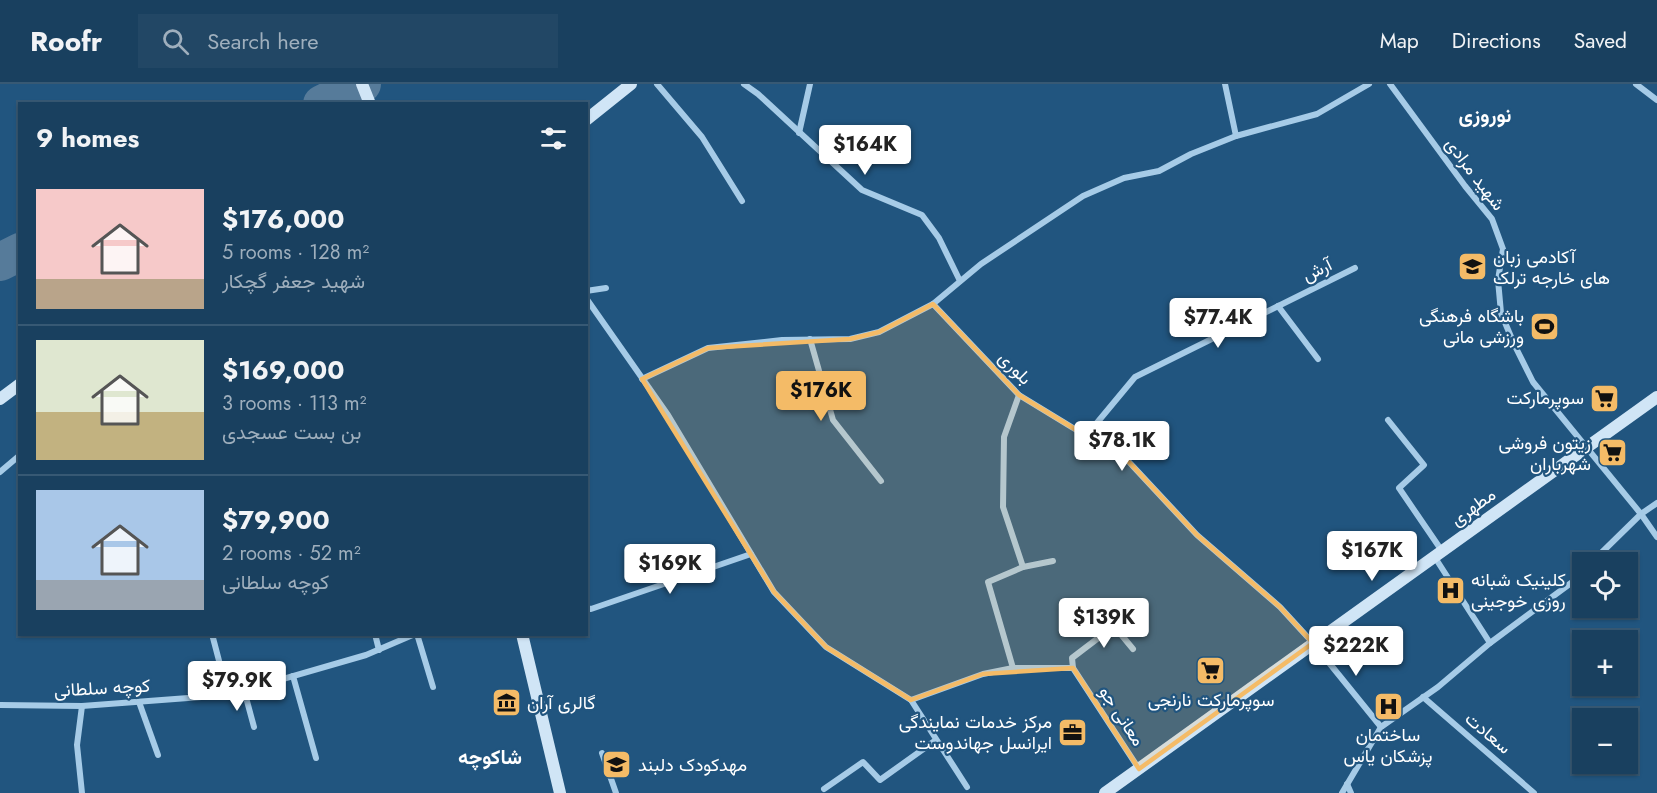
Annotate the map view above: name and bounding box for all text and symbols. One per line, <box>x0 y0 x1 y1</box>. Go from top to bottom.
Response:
search box <box>138 14 558 68</box>
text: Roofr <box>30 21 102 62</box>
icon: search <box>159 25 192 58</box>
text: Search here <box>207 25 319 57</box>
text: Map <box>1380 26 1419 56</box>
text: Directions <box>1452 26 1541 56</box>
text: Saved <box>1574 26 1627 56</box>
district label: نوروزی <box>1459 101 1512 130</box>
text: 9 homes <box>36 119 139 157</box>
icon: filters <box>537 122 570 155</box>
pin: $164K <box>823 125 907 176</box>
text: $164K <box>833 130 897 159</box>
street label: شهید مرادی <box>1439 132 1511 216</box>
text: $176,000 <box>222 200 345 238</box>
icon: home <box>84 213 156 285</box>
text: 5 rooms · 128 m² <box>222 238 369 267</box>
place label: آکادمی زبان های خارجه ترلک <box>1493 244 1610 291</box>
street label: آرش <box>1298 251 1338 288</box>
school or university icon: آکادمی زبان های خارجه ترلک <box>1456 251 1488 283</box>
text: شهید جعفر گچکار <box>222 267 365 296</box>
pin: $77.4K <box>1169 298 1267 349</box>
text: $77.4K <box>1184 303 1252 332</box>
place label: باشگاه فرهنگی ورزشی مانی <box>1419 303 1524 350</box>
sports icon: باشگاه فرهنگی ورزشی مانی <box>1529 310 1561 342</box>
street label: بلوری <box>992 345 1038 391</box>
text: $169,000 <box>222 351 344 389</box>
icon: home <box>84 364 156 436</box>
pin: $176K <box>779 371 863 422</box>
text: $176K <box>790 376 852 405</box>
supermarket icon: سوپرمارکت <box>1589 382 1621 414</box>
place label: سوپرمارکت <box>1507 385 1584 411</box>
text: 3 rooms · 113 m² <box>222 389 366 418</box>
text: بن بست عسجدی <box>222 418 361 447</box>
pin: $78.1K <box>1073 421 1171 472</box>
text: $78.1K <box>1088 426 1156 455</box>
place label: زیتون فروشی شهرباران <box>1498 430 1591 477</box>
supermarket icon: زیتون فروشی شهرباران <box>1596 437 1628 469</box>
street label: مطهری <box>1445 482 1501 532</box>
text: $79,900 <box>222 501 330 539</box>
icon: home <box>84 514 156 586</box>
pin: $167K <box>1330 531 1414 582</box>
text: $167K <box>1341 536 1403 565</box>
text: 2 rooms · 52 m² <box>222 539 361 568</box>
pin: $169K <box>628 544 712 595</box>
text: $169K <box>638 549 702 578</box>
map controls <box>1572 552 1638 774</box>
button: locate <box>1572 552 1638 618</box>
place label: کلینیک شبانه روزی خوجینی <box>1471 567 1566 614</box>
text: کوچه سلطانی <box>222 568 329 597</box>
hospital icon: کلینیک شبانه روزی خوجینی <box>1434 574 1466 606</box>
pin: $139K <box>1062 598 1146 649</box>
text: $139K <box>1073 603 1135 632</box>
pin: $222K <box>1314 626 1398 677</box>
button: + <box>1572 630 1638 696</box>
text: $222K <box>1323 631 1389 660</box>
supermarket icon: سوپرمارکت نارنجی <box>1195 655 1227 687</box>
pin: $79.9K <box>188 661 286 712</box>
text: $79.9K <box>202 666 272 695</box>
street label: کوچه سلطانی <box>53 672 151 704</box>
street label: معانی جو <box>1093 681 1151 751</box>
museum icon: گالری آران <box>490 687 522 719</box>
place label: سوپرمارکت نارنجی <box>1148 687 1274 713</box>
place label: گالری آران <box>527 690 595 716</box>
hospital icon: ساختمان پزشکان یاس <box>1372 690 1404 722</box>
street label: سعادت <box>1459 706 1517 760</box>
button: − <box>1572 708 1638 774</box>
place label: مرکز خدمات نمایندگی ایرانسل جهاندوست <box>899 709 1052 756</box>
office icon: مرکز خدمات نمایندگی ایرانسل جهاندوست <box>1057 716 1089 748</box>
place label: ساختمان پزشکان یاس <box>1343 722 1433 769</box>
district label: شاکوچه <box>458 743 522 772</box>
school or university icon: مهدکودک دلبند <box>601 749 633 781</box>
place label: مهدکودک دلبند <box>638 752 747 778</box>

